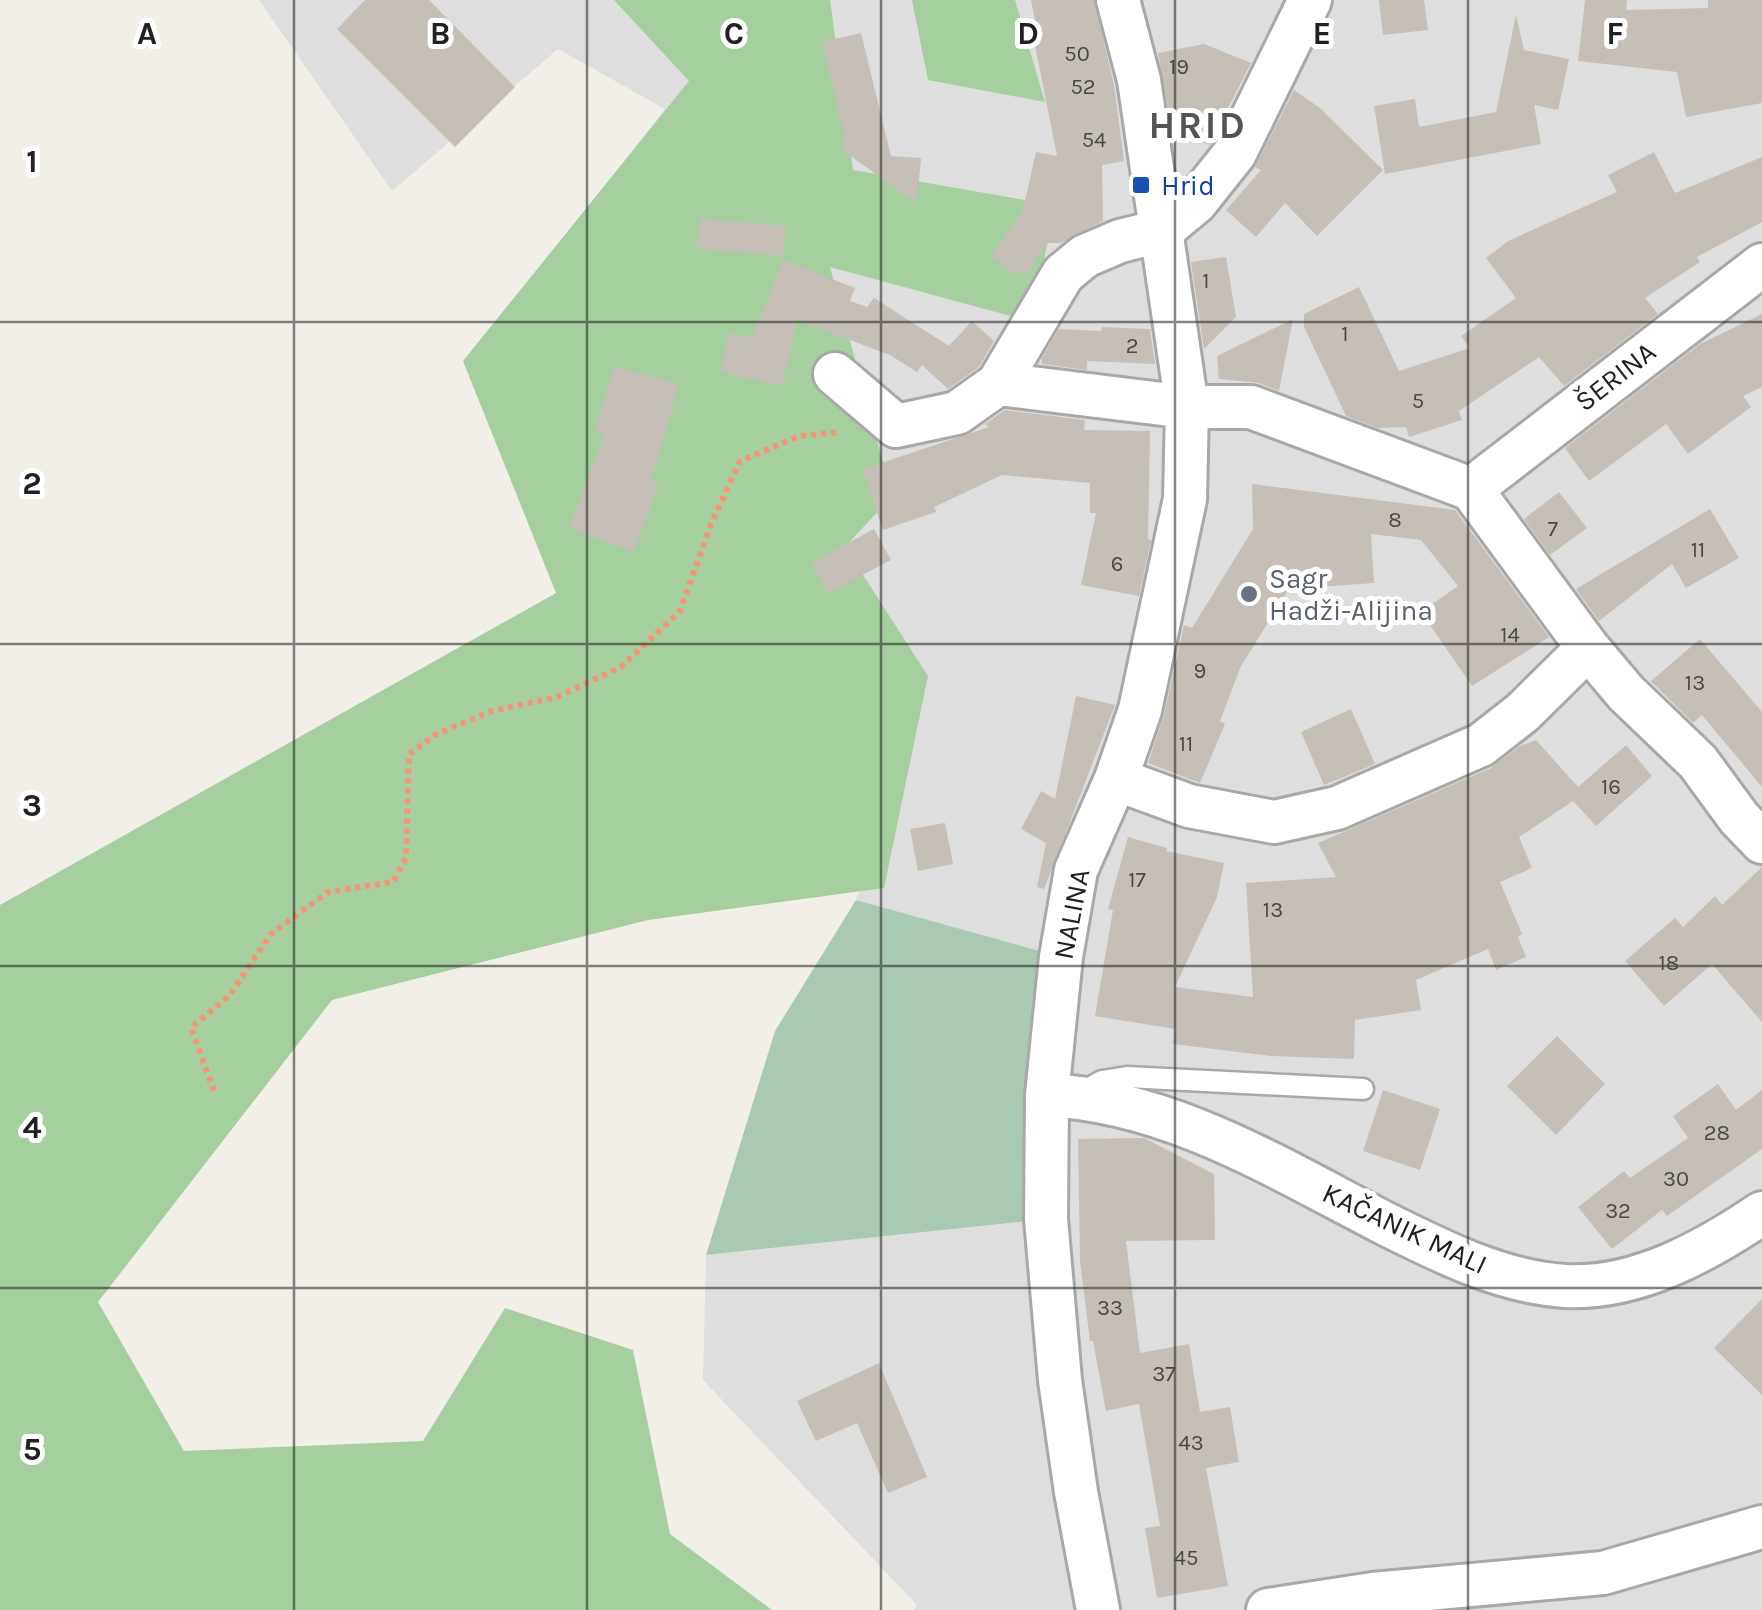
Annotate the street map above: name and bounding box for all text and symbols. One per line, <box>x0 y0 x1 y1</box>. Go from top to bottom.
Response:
text: A <box>137 15 157 52</box>
text: B <box>430 15 450 52</box>
text: C <box>724 15 744 52</box>
text: D <box>1017 15 1039 52</box>
text: E <box>1313 15 1331 52</box>
text: F <box>1606 15 1624 52</box>
house number: 50 <box>1064 41 1090 67</box>
house number: 19 <box>1169 54 1189 80</box>
house number: 52 <box>1070 74 1096 100</box>
district label: HRID <box>1149 103 1247 148</box>
house number: 54 <box>1082 127 1106 153</box>
text: 1 <box>26 143 38 180</box>
place label: Hrid <box>1161 169 1215 202</box>
marker: Hrid <box>1130 174 1152 196</box>
house number: 1 <box>1202 268 1210 294</box>
house number: 1 <box>1341 321 1349 347</box>
house number: 2 <box>1126 333 1138 359</box>
street label: ŠERINA <box>1569 335 1662 418</box>
house number: 5 <box>1412 388 1424 414</box>
text: 2 <box>22 465 42 502</box>
house number: 8 <box>1388 507 1402 533</box>
house number: 7 <box>1548 516 1558 542</box>
house number: 11 <box>1691 537 1705 563</box>
house number: 6 <box>1111 551 1123 577</box>
place label: Sagr Hadži-Alijina <box>1269 562 1433 627</box>
marker: Sagr Hadži-Alijina <box>1238 583 1260 605</box>
house number: 14 <box>1500 622 1520 648</box>
house number: 9 <box>1194 658 1206 684</box>
house number: 13 <box>1685 670 1705 696</box>
house number: 11 <box>1179 731 1193 757</box>
house number: 16 <box>1601 774 1621 800</box>
text: 3 <box>22 787 42 824</box>
street label: NALINA <box>1047 866 1096 962</box>
house number: 17 <box>1128 867 1146 893</box>
house number: 13 <box>1263 897 1283 923</box>
house number: 18 <box>1659 950 1679 976</box>
text: 4 <box>22 1109 42 1146</box>
house number: 28 <box>1704 1120 1730 1146</box>
house number: 30 <box>1663 1166 1689 1192</box>
street label: KAČANIK MALI <box>1317 1176 1492 1281</box>
house number: 32 <box>1605 1198 1631 1224</box>
house number: 33 <box>1097 1295 1123 1321</box>
house number: 37 <box>1152 1361 1176 1387</box>
house number: 43 <box>1178 1430 1204 1456</box>
text: 5 <box>23 1431 41 1468</box>
house number: 45 <box>1174 1545 1198 1571</box>

